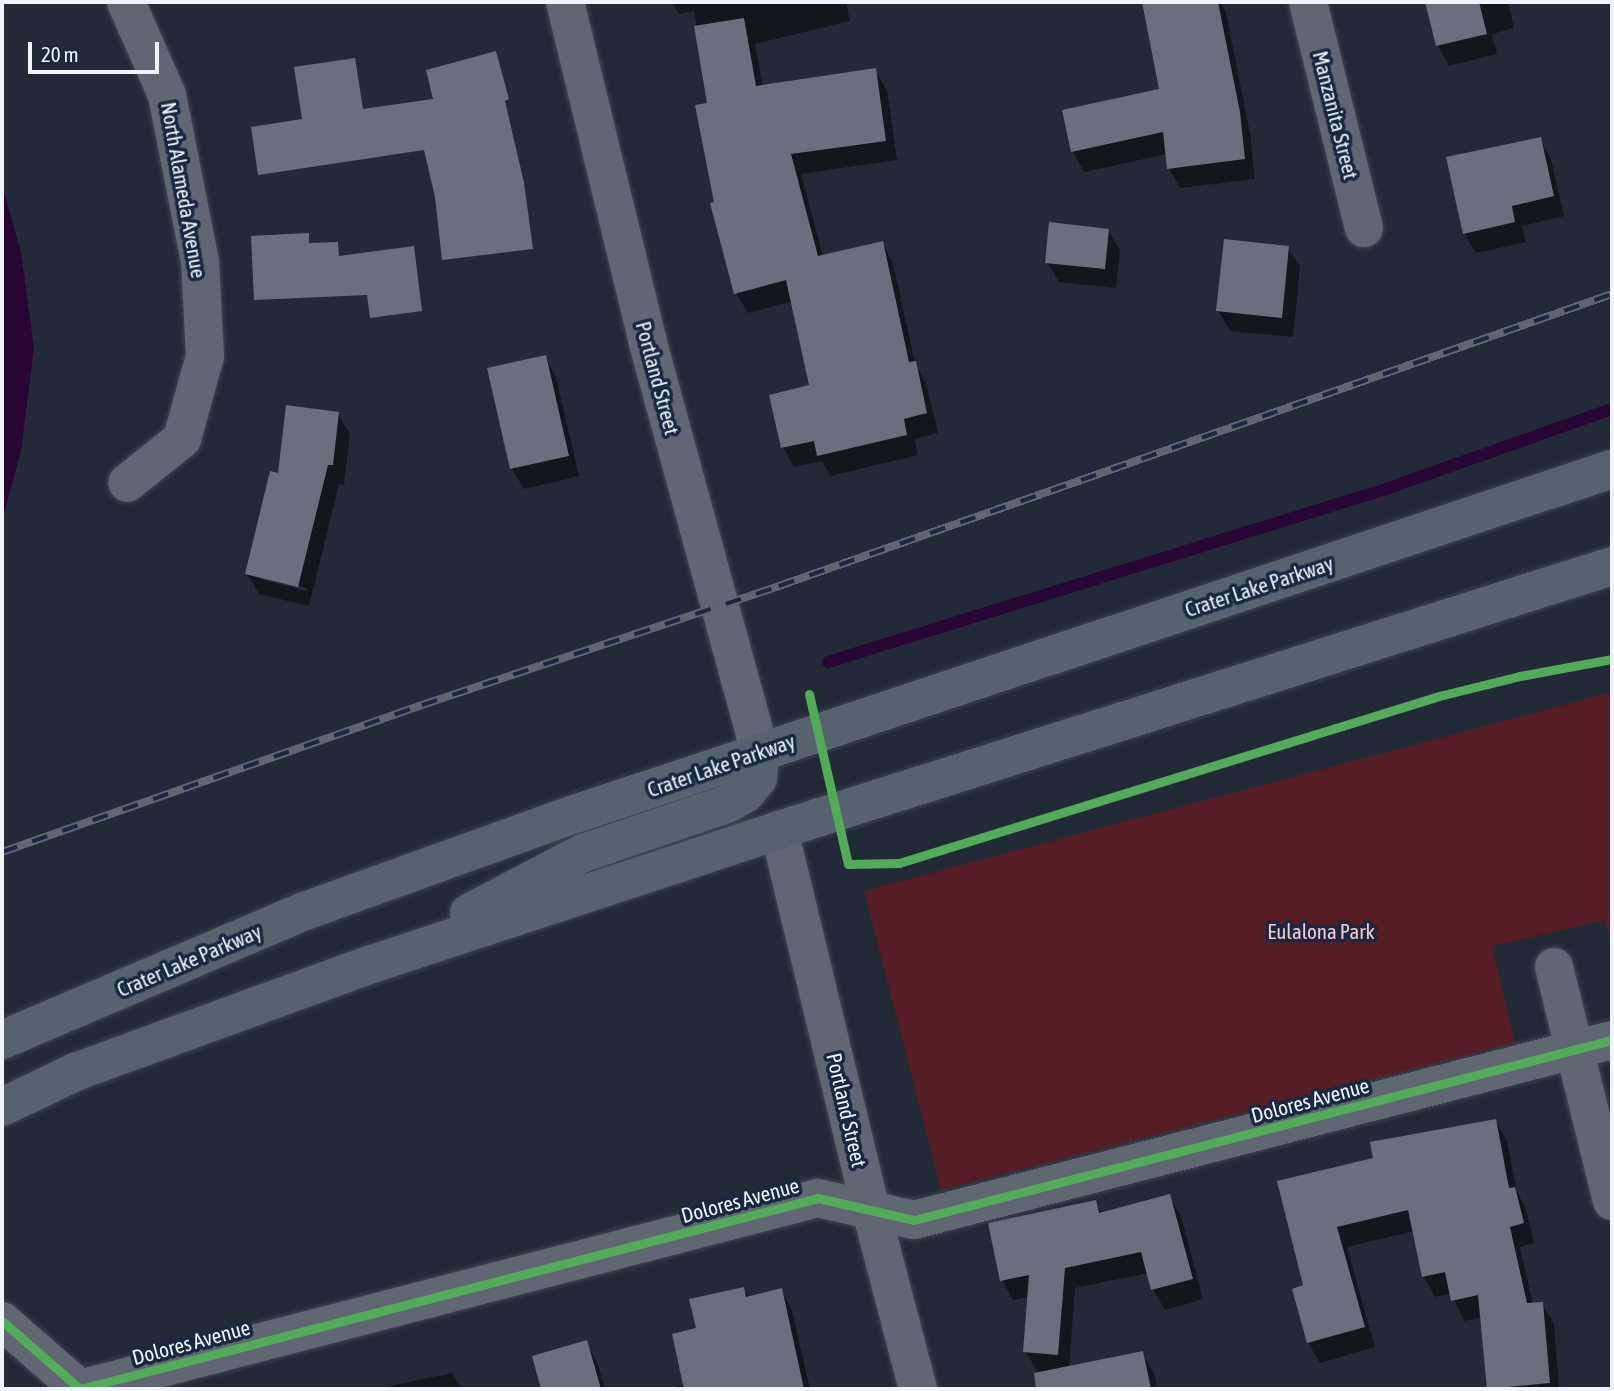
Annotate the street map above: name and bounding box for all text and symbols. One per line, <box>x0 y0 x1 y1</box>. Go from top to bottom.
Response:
scale bar <box>32 28 163 72</box>
text: 20 m <box>41 42 79 66</box>
street label: Manzanita Street <box>1308 48 1364 182</box>
street label: North Alameda Avenue <box>156 100 212 280</box>
street label: Portland Street <box>631 319 685 437</box>
street label: Crater Lake Parkway <box>1182 550 1336 622</box>
street label: Crater Lake Parkway <box>644 728 798 802</box>
street label: Crater Lake Parkway <box>113 918 265 1002</box>
park label: Eulalona Park <box>1267 918 1375 944</box>
street label: Portland Street <box>822 1050 872 1170</box>
street label: Dolores Avenue <box>1248 1072 1372 1128</box>
street label: Dolores Avenue <box>678 1172 802 1228</box>
street label: Dolores Avenue <box>129 1314 253 1370</box>

